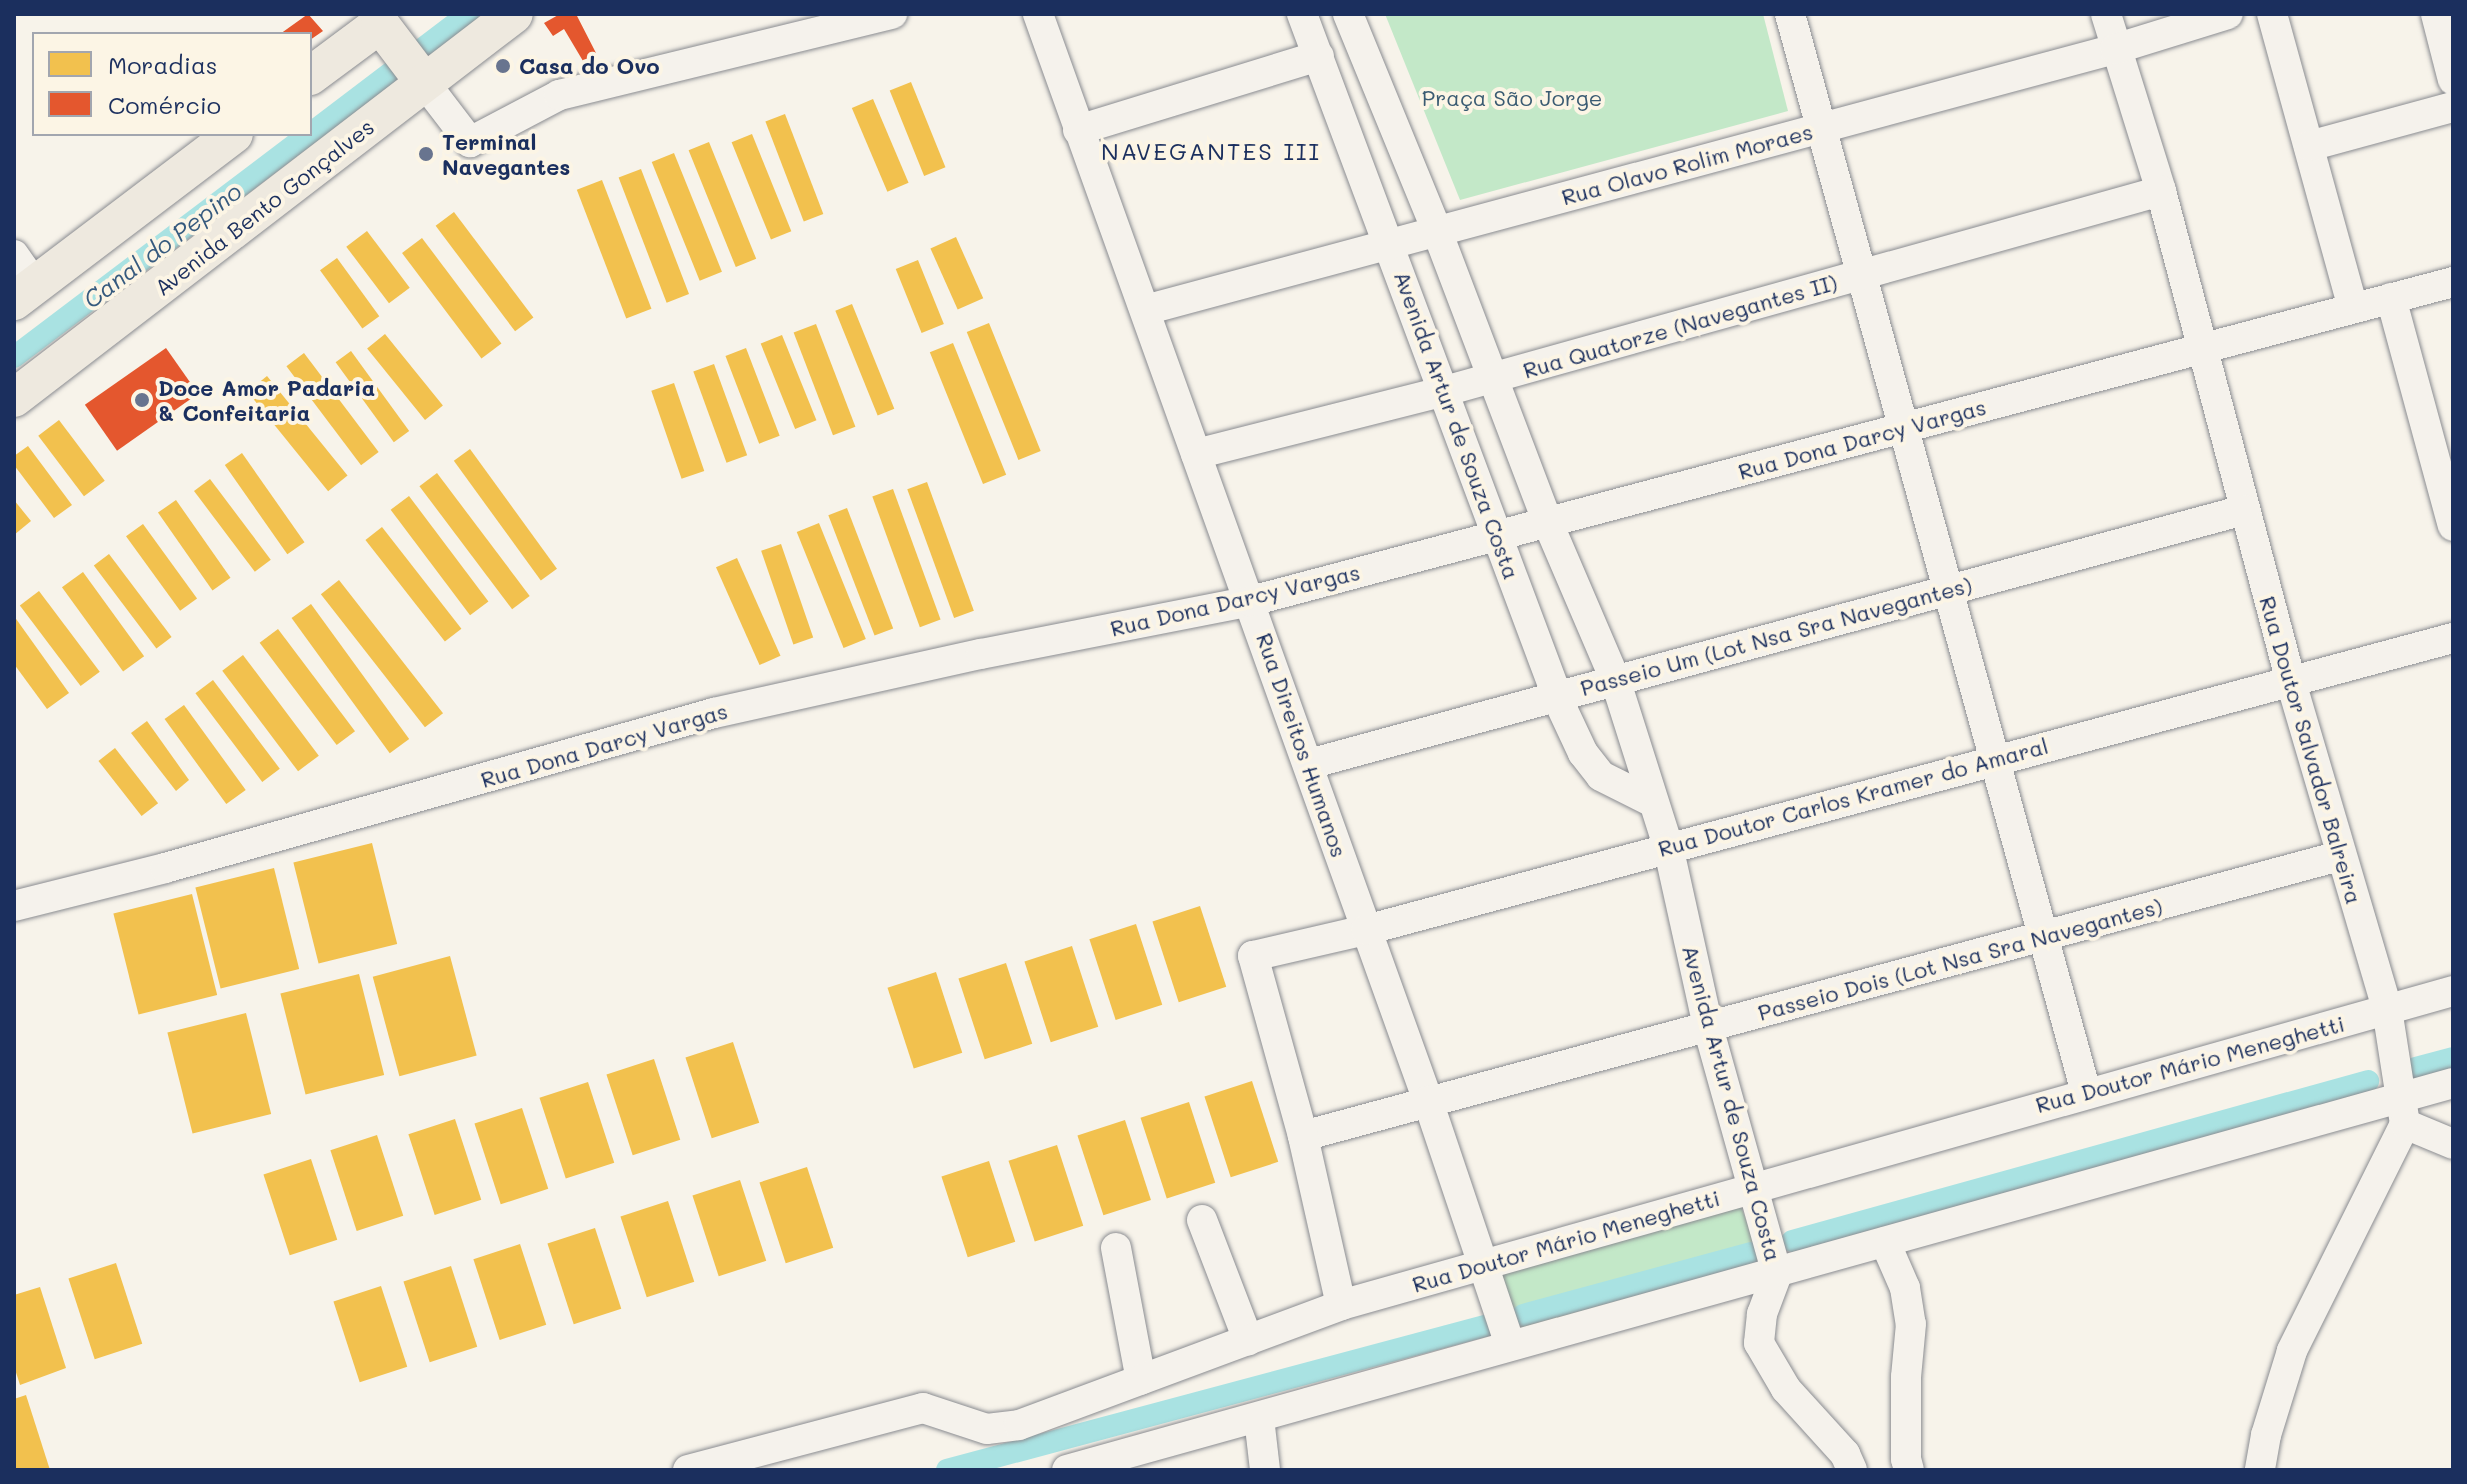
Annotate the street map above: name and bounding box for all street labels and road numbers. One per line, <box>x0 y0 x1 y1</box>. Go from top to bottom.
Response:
street label: Avenida Bento Gonçalves <box>149 113 379 301</box>
street label: Rua Olavo Rolim Moraes <box>1559 118 1815 210</box>
street label: Avenida Artur de Souza Costa <box>1389 267 1525 583</box>
street label: Rua Quatorze (Navegantes II) <box>1520 268 1840 384</box>
street label: Rua Dona Darcy Vargas <box>1735 393 1989 485</box>
street label: Rua Dona Darcy Vargas <box>1108 558 1362 642</box>
street label: Passeio Um (Lot Nsa Sra Navegantes) <box>1577 571 1975 701</box>
street label: Rua Doutor Salvador Balreira <box>2254 593 2368 907</box>
street label: Rua Direitos Humanos <box>1251 629 1353 861</box>
street label: Rua Dona Darcy Vargas <box>478 697 730 793</box>
street label: Rua Doutor Carlos Kramer do Amaral <box>1655 732 2051 862</box>
street label: Passeio Dois (Lot Nsa Sra Navegantes) <box>1755 892 2165 1026</box>
street label: Avenida Artur de Souza Costa <box>1677 942 1787 1264</box>
street label: Rua Doutor Mário Meneghetti <box>2033 1010 2347 1118</box>
street label: Rua Doutor Mário Meneghetti <box>1409 1184 1723 1298</box>

